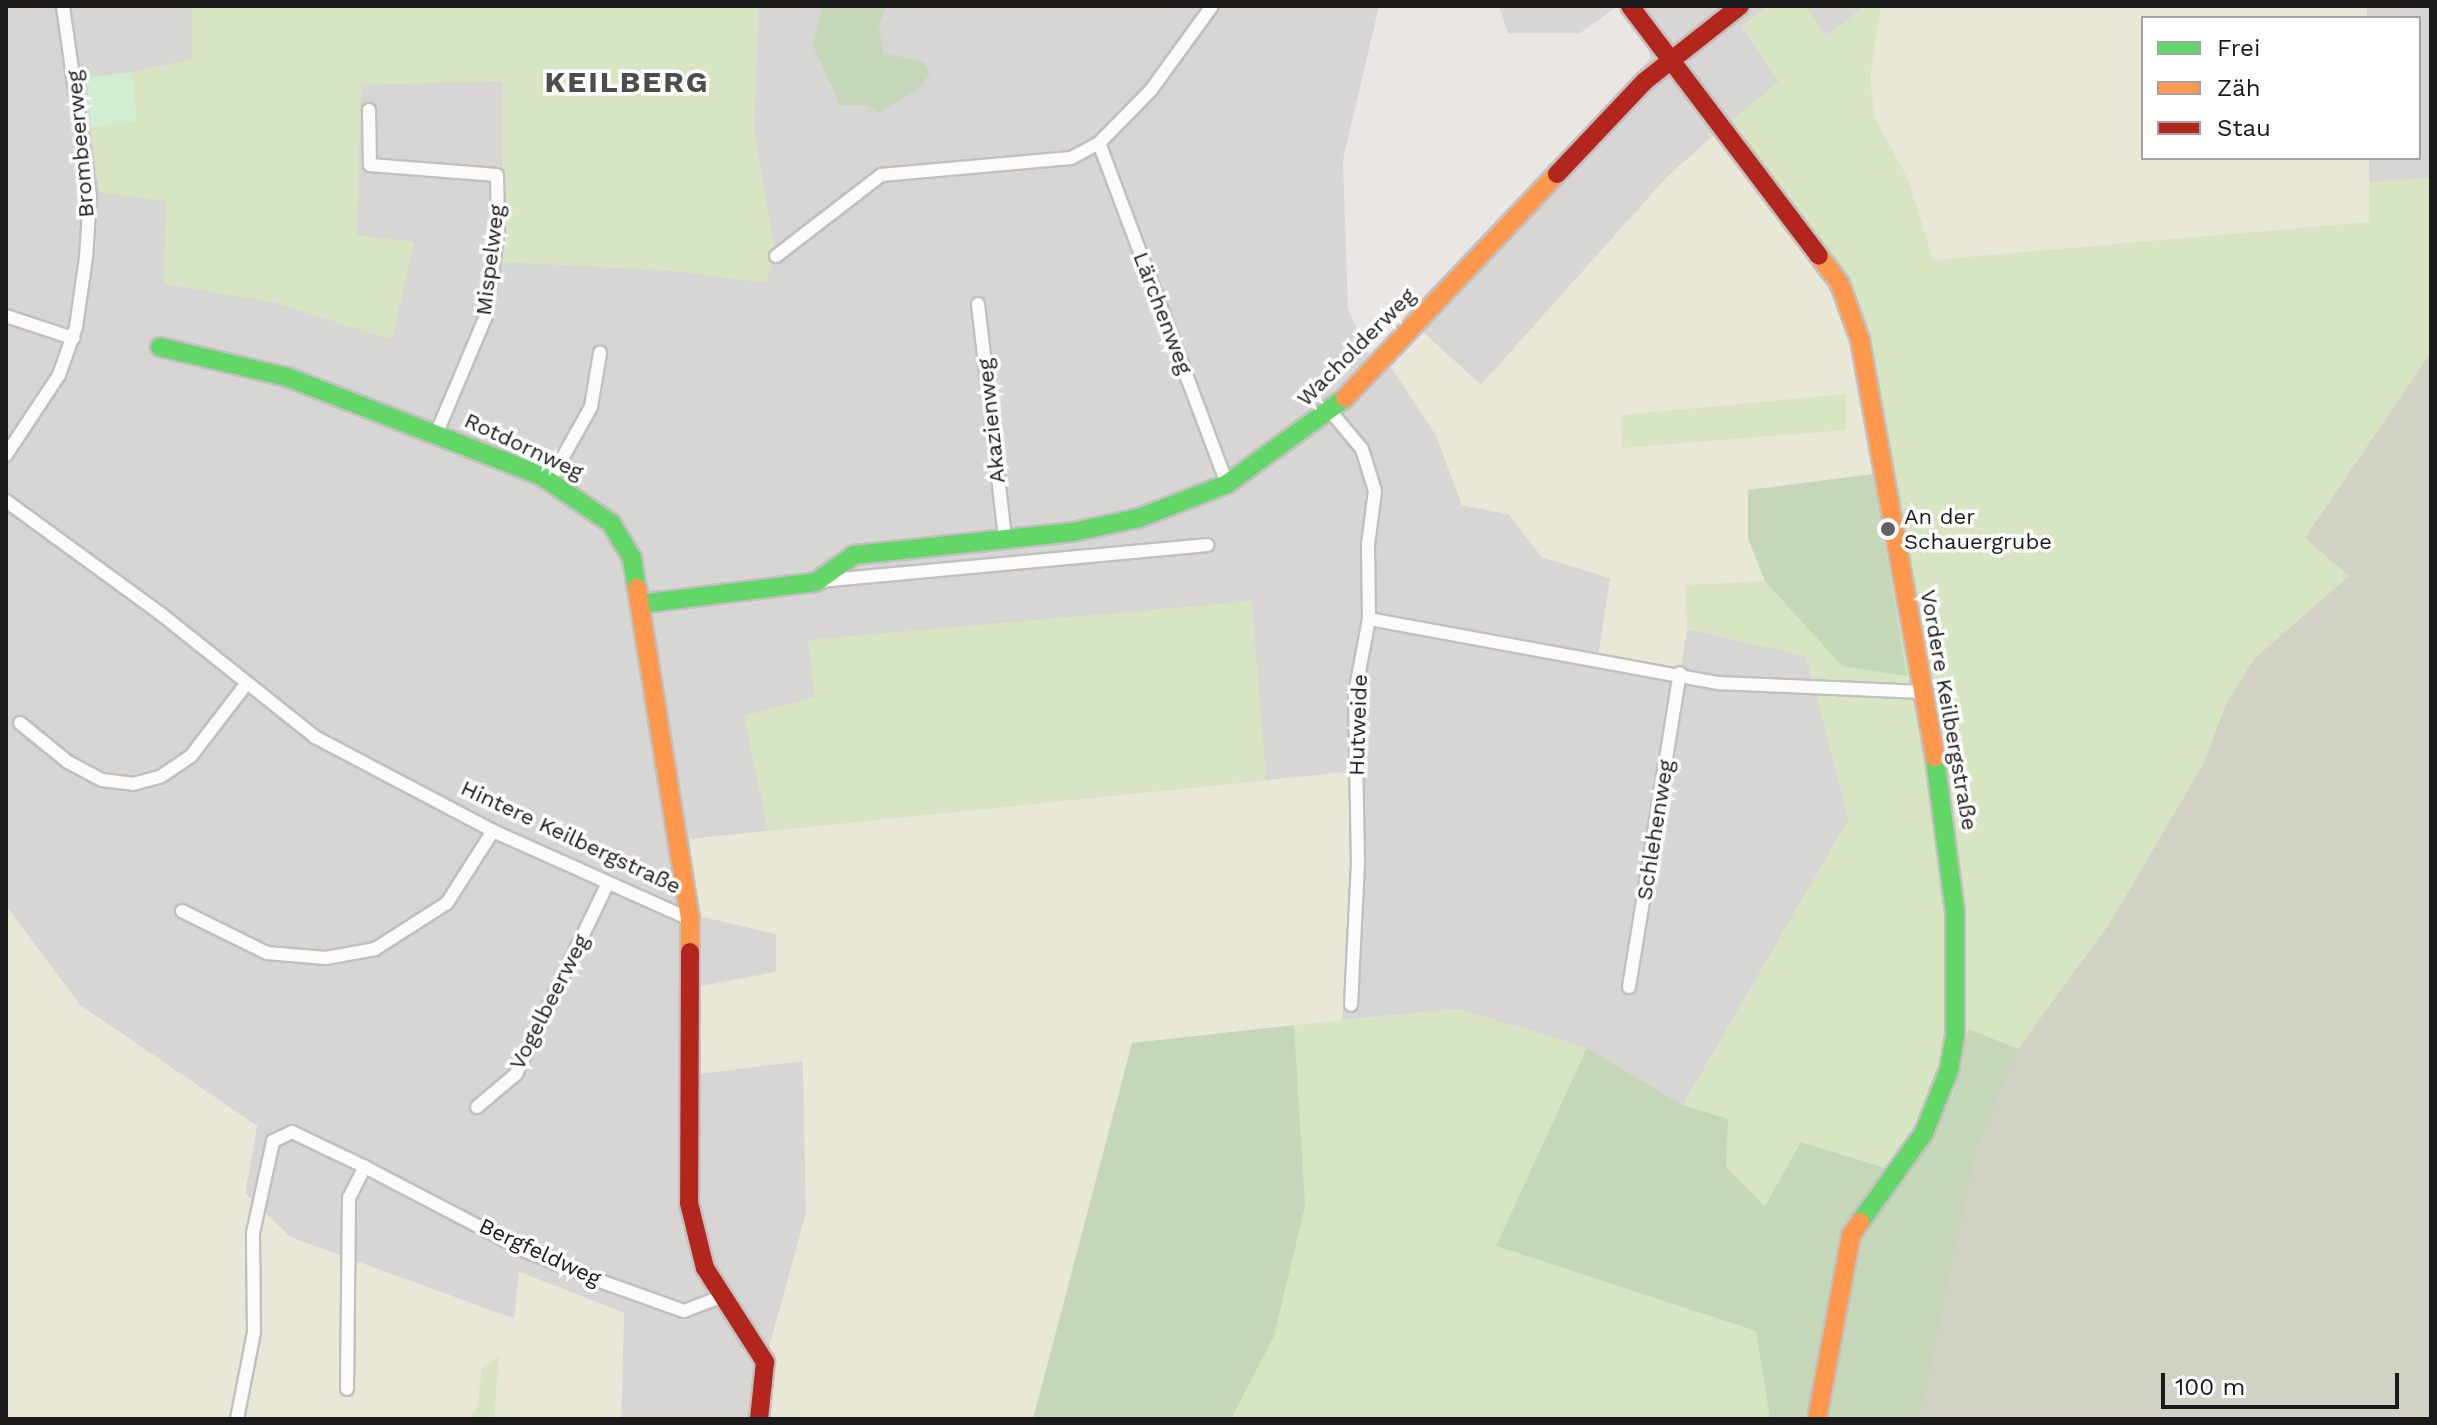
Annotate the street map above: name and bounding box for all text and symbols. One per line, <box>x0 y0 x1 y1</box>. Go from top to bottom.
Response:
legend <box>2141 16 2421 160</box>
text: Frei <box>2217 34 2260 62</box>
district label: KEILBERG <box>545 64 709 100</box>
street label: Brombeerweg <box>60 69 100 219</box>
text: Zäh <box>2217 74 2261 102</box>
text: Stau <box>2217 114 2271 142</box>
street label: Mispelweg <box>470 203 510 317</box>
street label: Lärchenweg <box>1128 248 1198 378</box>
street label: Wacholderweg <box>1291 282 1421 412</box>
street label: Akazienweg <box>971 357 1011 485</box>
street label: Rotdornweg <box>460 407 588 485</box>
place label: An der Schauergrube <box>1904 503 2052 554</box>
marker: An der Schauergrube <box>1879 520 1897 538</box>
street label: Vordere Keilbergstraße <box>1915 588 1983 832</box>
street label: Hutweide <box>1343 674 1373 776</box>
street label: Schlehenweg <box>1631 758 1679 902</box>
street label: Hintere Keilbergstraße <box>457 774 685 900</box>
street label: Vogelbeerweg <box>504 930 594 1074</box>
street label: Bergfeldweg <box>475 1212 605 1292</box>
scale bar <box>2165 1357 2403 1407</box>
text: 100 m <box>2175 1373 2245 1401</box>

